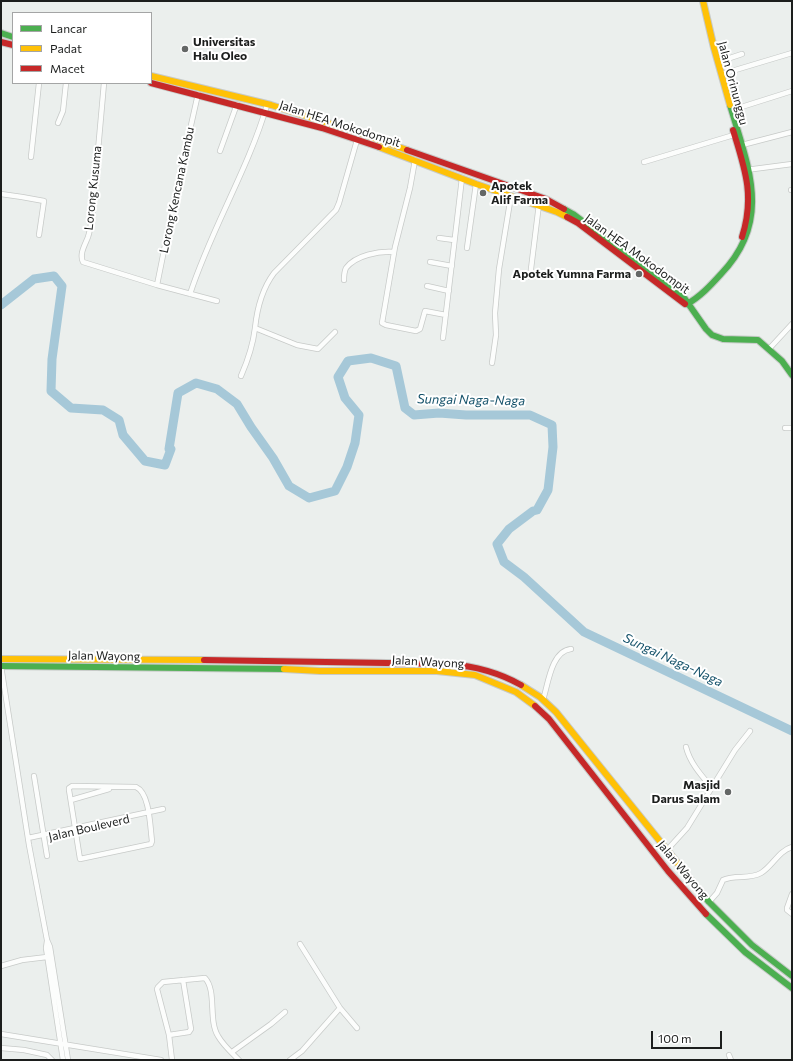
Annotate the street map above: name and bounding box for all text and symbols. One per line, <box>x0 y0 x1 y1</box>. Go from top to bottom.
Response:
legend <box>12 12 152 84</box>
text: Lancar <box>50 21 87 35</box>
place label: Universitas Halu Oleo <box>193 35 255 63</box>
street label: Jalan Orinunggu <box>715 40 751 126</box>
text: Padat <box>50 41 82 55</box>
marker: Universitas Halu Oleo <box>180 44 190 54</box>
text: Macet <box>50 61 85 75</box>
street label: Jalan HEA Mokodompit <box>278 98 402 150</box>
street label: Lorong Kencana Kambu <box>157 126 197 254</box>
street label: Lorong Kusuma <box>81 145 105 231</box>
place label: Apotek Alif Farma <box>491 179 548 207</box>
marker: Apotek Alif Farma <box>478 188 488 198</box>
street label: Jalan HEA Mokodompit <box>582 211 692 297</box>
place label: Apotek Yumna Farma <box>513 267 631 281</box>
marker: Apotek Yumna Farma <box>634 269 644 279</box>
water label: Sungai Naga-Naga <box>417 391 525 409</box>
water label: Sungai Naga-Naga <box>621 630 725 690</box>
street label: Jalan Wayong <box>68 648 140 664</box>
street label: Jalan Wayong <box>391 653 465 671</box>
place label: Masjid Darus Salam <box>652 778 720 806</box>
marker: Masjid Darus Salam <box>723 787 733 797</box>
street label: Jalan Bouleverd <box>47 812 131 844</box>
street label: Jalan Wayong <box>654 838 712 902</box>
scale bar <box>653 1023 724 1049</box>
text: 100 m <box>658 1031 692 1045</box>

